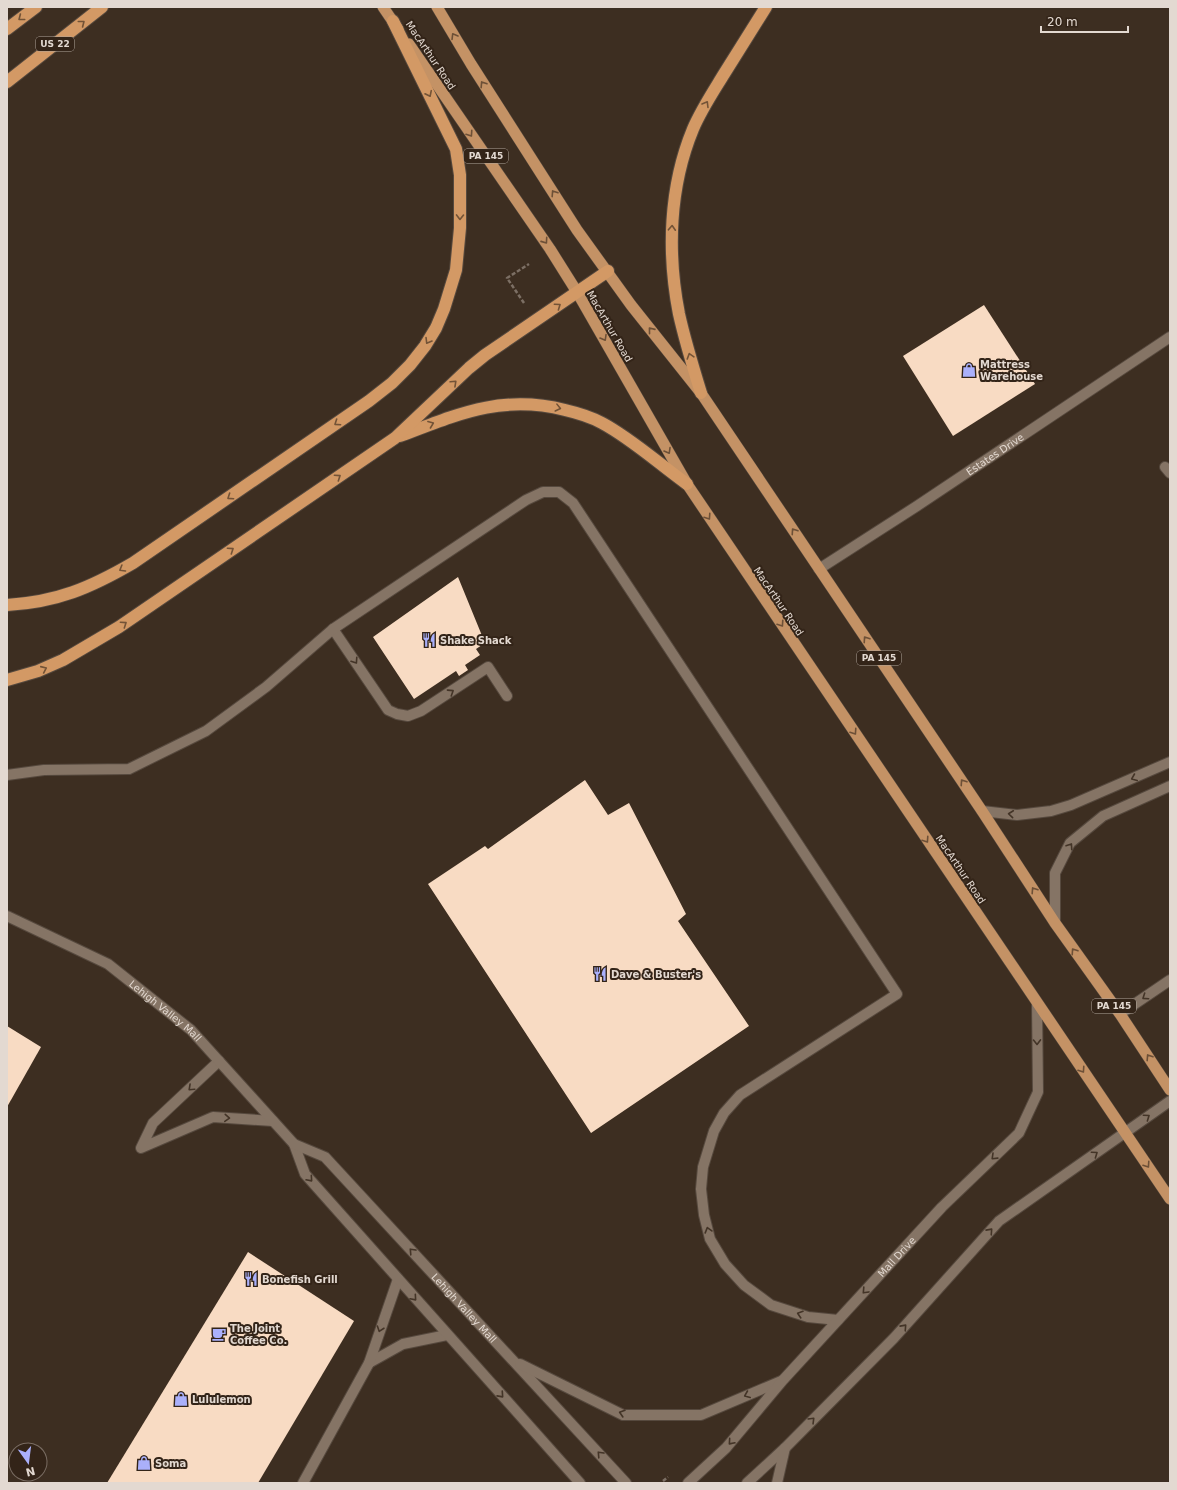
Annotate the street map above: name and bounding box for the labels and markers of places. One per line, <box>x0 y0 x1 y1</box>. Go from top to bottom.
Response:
place label: Mattress Warehouse <box>980 359 1043 382</box>
shop icon: Mattress Warehouse <box>961 362 977 378</box>
restaurant icon: Shake Shack <box>421 632 437 648</box>
place label: Shake Shack <box>440 635 512 646</box>
restaurant icon: Dave & Buster's <box>592 966 608 982</box>
place label: Dave & Buster's <box>611 969 701 980</box>
restaurant icon: Bonefish Grill <box>243 1271 259 1287</box>
place label: Bonefish Grill <box>262 1274 338 1285</box>
place label: The Joint Coffee Co. <box>230 1323 287 1346</box>
cafe icon: The Joint Coffee Co. <box>211 1326 227 1342</box>
shop icon: Lululemon <box>173 1391 189 1407</box>
place label: Lululemon <box>192 1394 251 1405</box>
shop icon: Soma <box>136 1455 152 1471</box>
place label: Soma <box>155 1458 186 1469</box>

